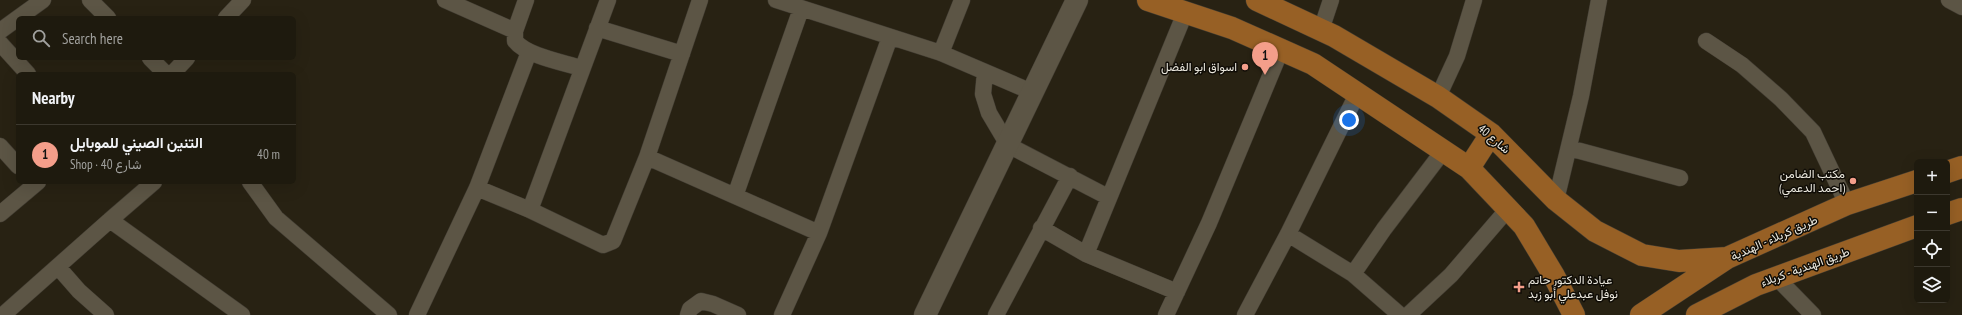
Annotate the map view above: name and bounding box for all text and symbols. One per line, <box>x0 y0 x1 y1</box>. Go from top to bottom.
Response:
search box <box>16 16 296 60</box>
icon: search <box>30 27 52 49</box>
text: Search here <box>62 29 123 48</box>
pin: 1 <box>1252 42 1278 75</box>
place label: اسواق ابو الفضل <box>1161 59 1237 75</box>
marker: اسواق ابو الفضل <box>1240 62 1250 72</box>
text: Nearby <box>32 87 75 109</box>
your location <box>1339 110 1359 130</box>
street label: شارع 40 <box>1474 121 1513 158</box>
text: التنين الصيني للموبايل <box>70 133 203 152</box>
text: 1 <box>42 146 48 163</box>
text: 40 m <box>257 146 280 163</box>
text: Shop · شارع 40 <box>70 156 141 173</box>
map controls <box>1914 159 1950 303</box>
button: + <box>1914 159 1950 195</box>
place label: مكتب الضامن (احمد الدعمي) <box>1779 166 1845 198</box>
marker: مكتب الضامن (احمد الدعمي) <box>1848 176 1858 186</box>
button: − <box>1914 195 1950 231</box>
street label: طريق كربلاء - الهندية <box>1728 212 1820 264</box>
button: locate <box>1914 231 1950 267</box>
street label: طريق الهندية - كربلاء <box>1758 243 1852 291</box>
button: layers <box>1914 267 1950 303</box>
place label: عيادة الدكتور حاتم نوفل عبدعلي أبو زبد <box>1528 272 1618 304</box>
marker: عيادة الدكتور حاتم نوفل عبدعلي أبو زبد <box>1513 281 1525 293</box>

